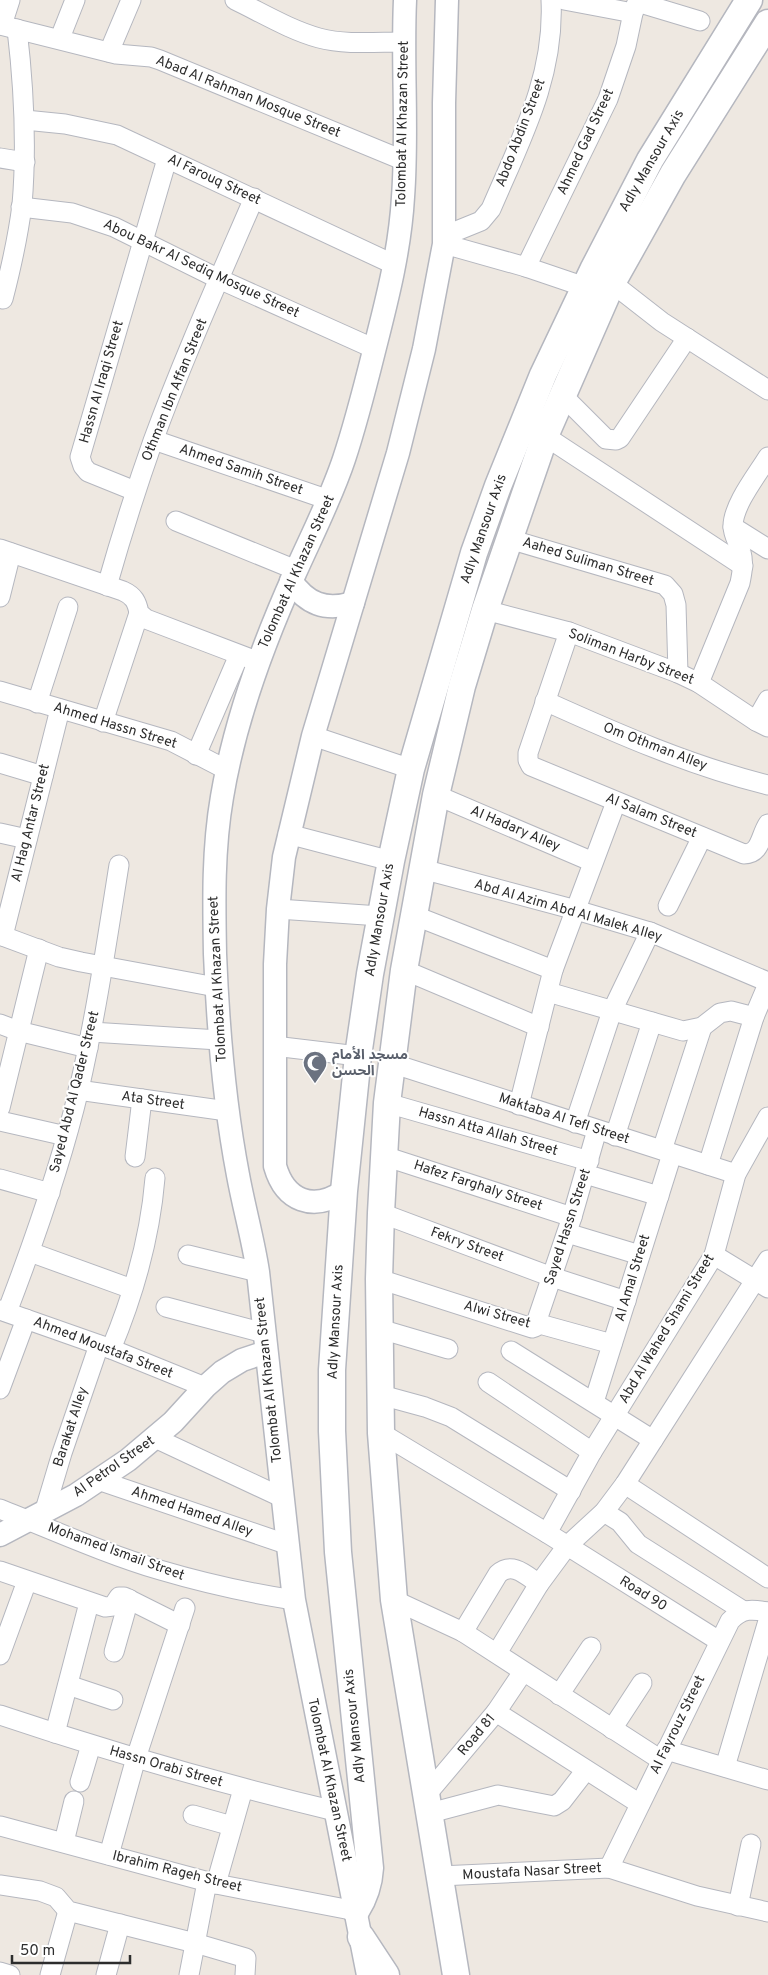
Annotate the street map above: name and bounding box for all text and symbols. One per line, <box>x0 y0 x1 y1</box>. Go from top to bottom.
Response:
street label: Tolombat Al Khazan Street <box>393 41 413 207</box>
street label: Abad Al Rahman Mosque Street <box>153 52 343 142</box>
street label: Abdo Abdin Street <box>493 76 549 190</box>
street label: Ahmed Gad Street <box>554 86 618 198</box>
street label: Adly Mansour Axis <box>616 107 688 215</box>
street label: Al Farouq Street <box>165 151 263 209</box>
street label: Abou Bakr Al Sediq Mosque Street <box>100 216 302 322</box>
street label: Othman Ibn Affan Street <box>139 316 211 464</box>
street label: Hassn Al Iraqi Street <box>76 319 128 445</box>
street label: Ahmed Samih Street <box>177 441 305 499</box>
street label: Adly Mansour Axis <box>457 472 511 586</box>
street label: Tolombat Al Khazan Street <box>255 492 339 652</box>
street label: Aahed Suliman Street <box>520 534 656 590</box>
street label: Soliman Harby Street <box>566 625 696 689</box>
street label: Ahmed Hassn Street <box>51 699 179 753</box>
street label: Om Othman Alley <box>600 719 710 775</box>
street label: Al Hag Antar Street <box>8 762 54 884</box>
street label: Al Salam Street <box>603 790 699 842</box>
street label: Al Hadary Alley <box>467 802 563 856</box>
street label: Adly Mansour Axis <box>362 862 398 978</box>
street label: Abd Al Azim Abd Al Malek Alley <box>472 876 664 946</box>
street label: Tolombat Al Khazan Street <box>205 895 231 1063</box>
street label: Sayed Abd Al Qader Street <box>47 1009 103 1175</box>
place label: مسجد الأمام الحسن <box>332 1046 408 1080</box>
mosque icon: مسجد الأمام الحسن <box>302 1050 328 1084</box>
street label: Ata Street <box>120 1088 186 1114</box>
street label: Maktaba Al Tefl Street <box>497 1090 631 1148</box>
street label: Hassn Atta Allah Street <box>416 1104 560 1160</box>
street label: Hafez Farghaly Street <box>412 1157 544 1215</box>
street label: Sayed Hassn Street <box>541 1167 595 1287</box>
street label: Fekry Street <box>428 1224 506 1266</box>
street label: Al Amal Street <box>612 1232 654 1324</box>
street label: Abd Al Wahed Shami Street <box>616 1251 718 1407</box>
street label: Adly Mansour Axis <box>324 1264 348 1380</box>
street label: Tolombat Al Khazan Street <box>252 1296 286 1464</box>
street label: Alwi Street <box>462 1297 532 1333</box>
street label: Ahmed Moustafa Street <box>31 1313 175 1383</box>
street label: Barakat Alley <box>50 1385 92 1469</box>
street label: Al Petrol Street <box>70 1433 158 1501</box>
street label: Ahmed Hamed Alley <box>129 1483 255 1541</box>
street label: Mohamed Ismail Street <box>45 1519 187 1585</box>
street label: Road 90 <box>616 1573 670 1615</box>
street label: Adly Mansour Axis <box>341 1668 369 1784</box>
street label: Al Fayrouz Street <box>647 1673 709 1777</box>
street label: Tolombat Al Khazan Street <box>303 1697 355 1863</box>
street label: Road 81 <box>455 1711 499 1759</box>
street label: Hassn Orabi Street <box>107 1743 225 1791</box>
street label: Ibrahim Rageh Street <box>111 1848 243 1896</box>
street label: Moustafa Nasar Street <box>462 1860 602 1884</box>
scale bar <box>12 1932 130 1964</box>
text: 50 m <box>20 1942 55 1961</box>

